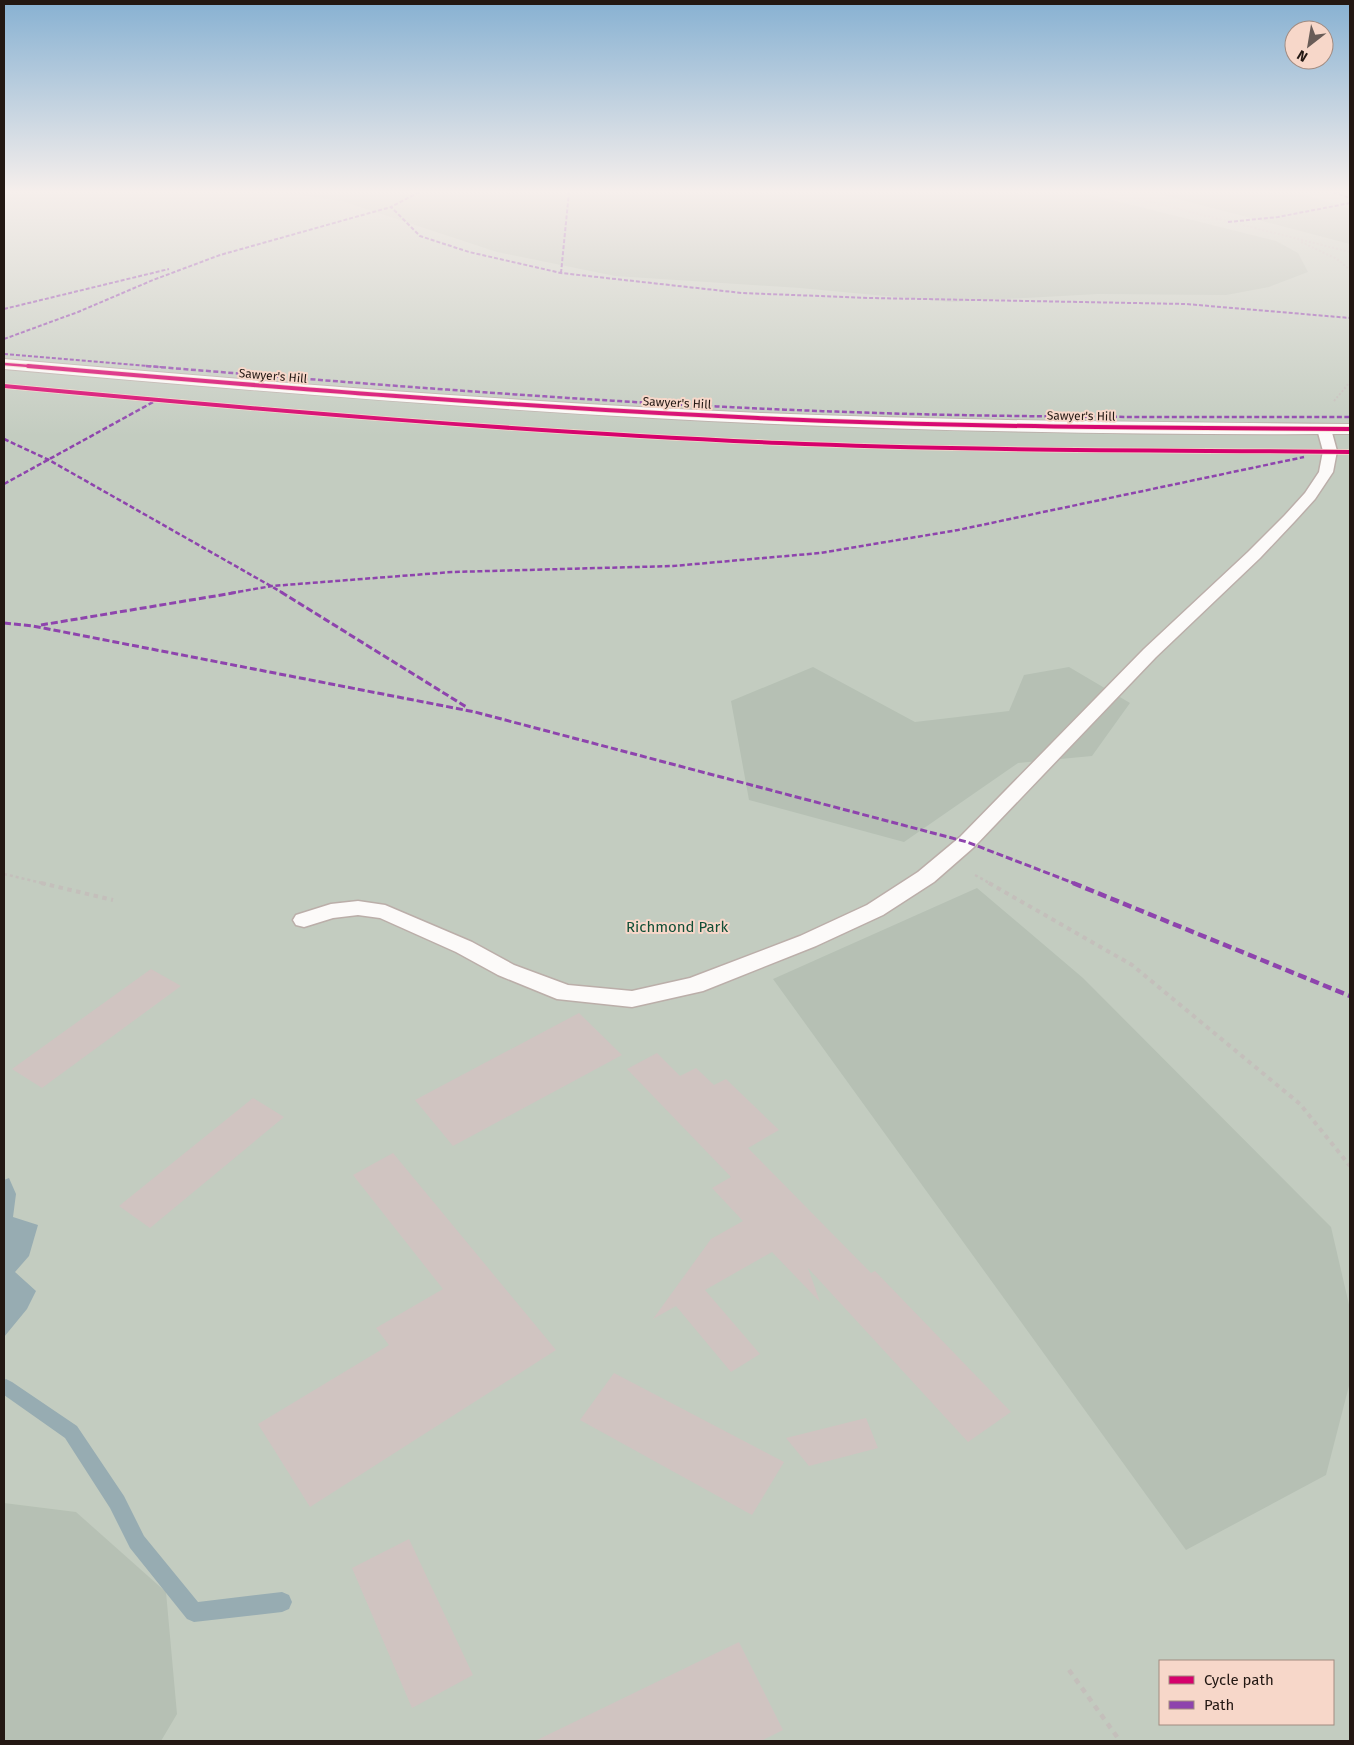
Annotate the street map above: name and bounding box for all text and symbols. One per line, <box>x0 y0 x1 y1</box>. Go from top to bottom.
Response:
north arrow <box>1284 20 1334 70</box>
text: N <box>1294 46 1311 65</box>
street label: Sawyer's Hill <box>238 366 308 386</box>
street label: Sawyer's Hill <box>642 394 712 412</box>
street label: Sawyer's Hill <box>1047 408 1116 424</box>
park label: Richmond Park <box>626 918 728 936</box>
legend <box>1159 1660 1334 1725</box>
text: Cycle path <box>1204 1671 1274 1689</box>
text: Path <box>1204 1696 1234 1714</box>

